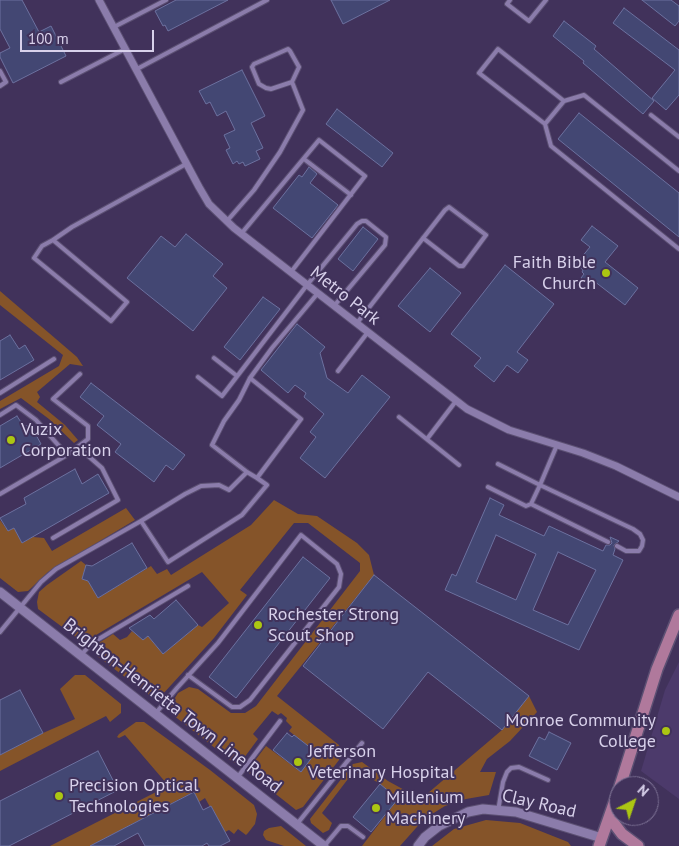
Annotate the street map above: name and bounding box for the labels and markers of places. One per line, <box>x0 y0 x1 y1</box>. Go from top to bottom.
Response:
place label: Faith Bible Church <box>513 252 596 294</box>
marker: Faith Bible Church <box>600 267 612 279</box>
place label: Vuzix Corporation <box>21 419 111 462</box>
marker: Vuzix Corporation <box>5 434 17 446</box>
place label: Rochester Strong Scout Shop <box>268 604 399 646</box>
marker: Rochester Strong Scout Shop <box>252 619 264 631</box>
place label: Monroe Community College <box>505 710 656 752</box>
marker: Monroe Community College <box>660 725 672 737</box>
place label: Jefferson Veterinary Hospital <box>308 741 455 784</box>
marker: Jefferson Veterinary Hospital <box>292 756 304 768</box>
place label: Precision Optical Technologies <box>69 775 198 818</box>
place label: Millenium Machinery <box>386 787 465 830</box>
marker: Precision Optical Technologies <box>53 790 65 802</box>
marker: Millenium Machinery <box>370 802 382 814</box>

